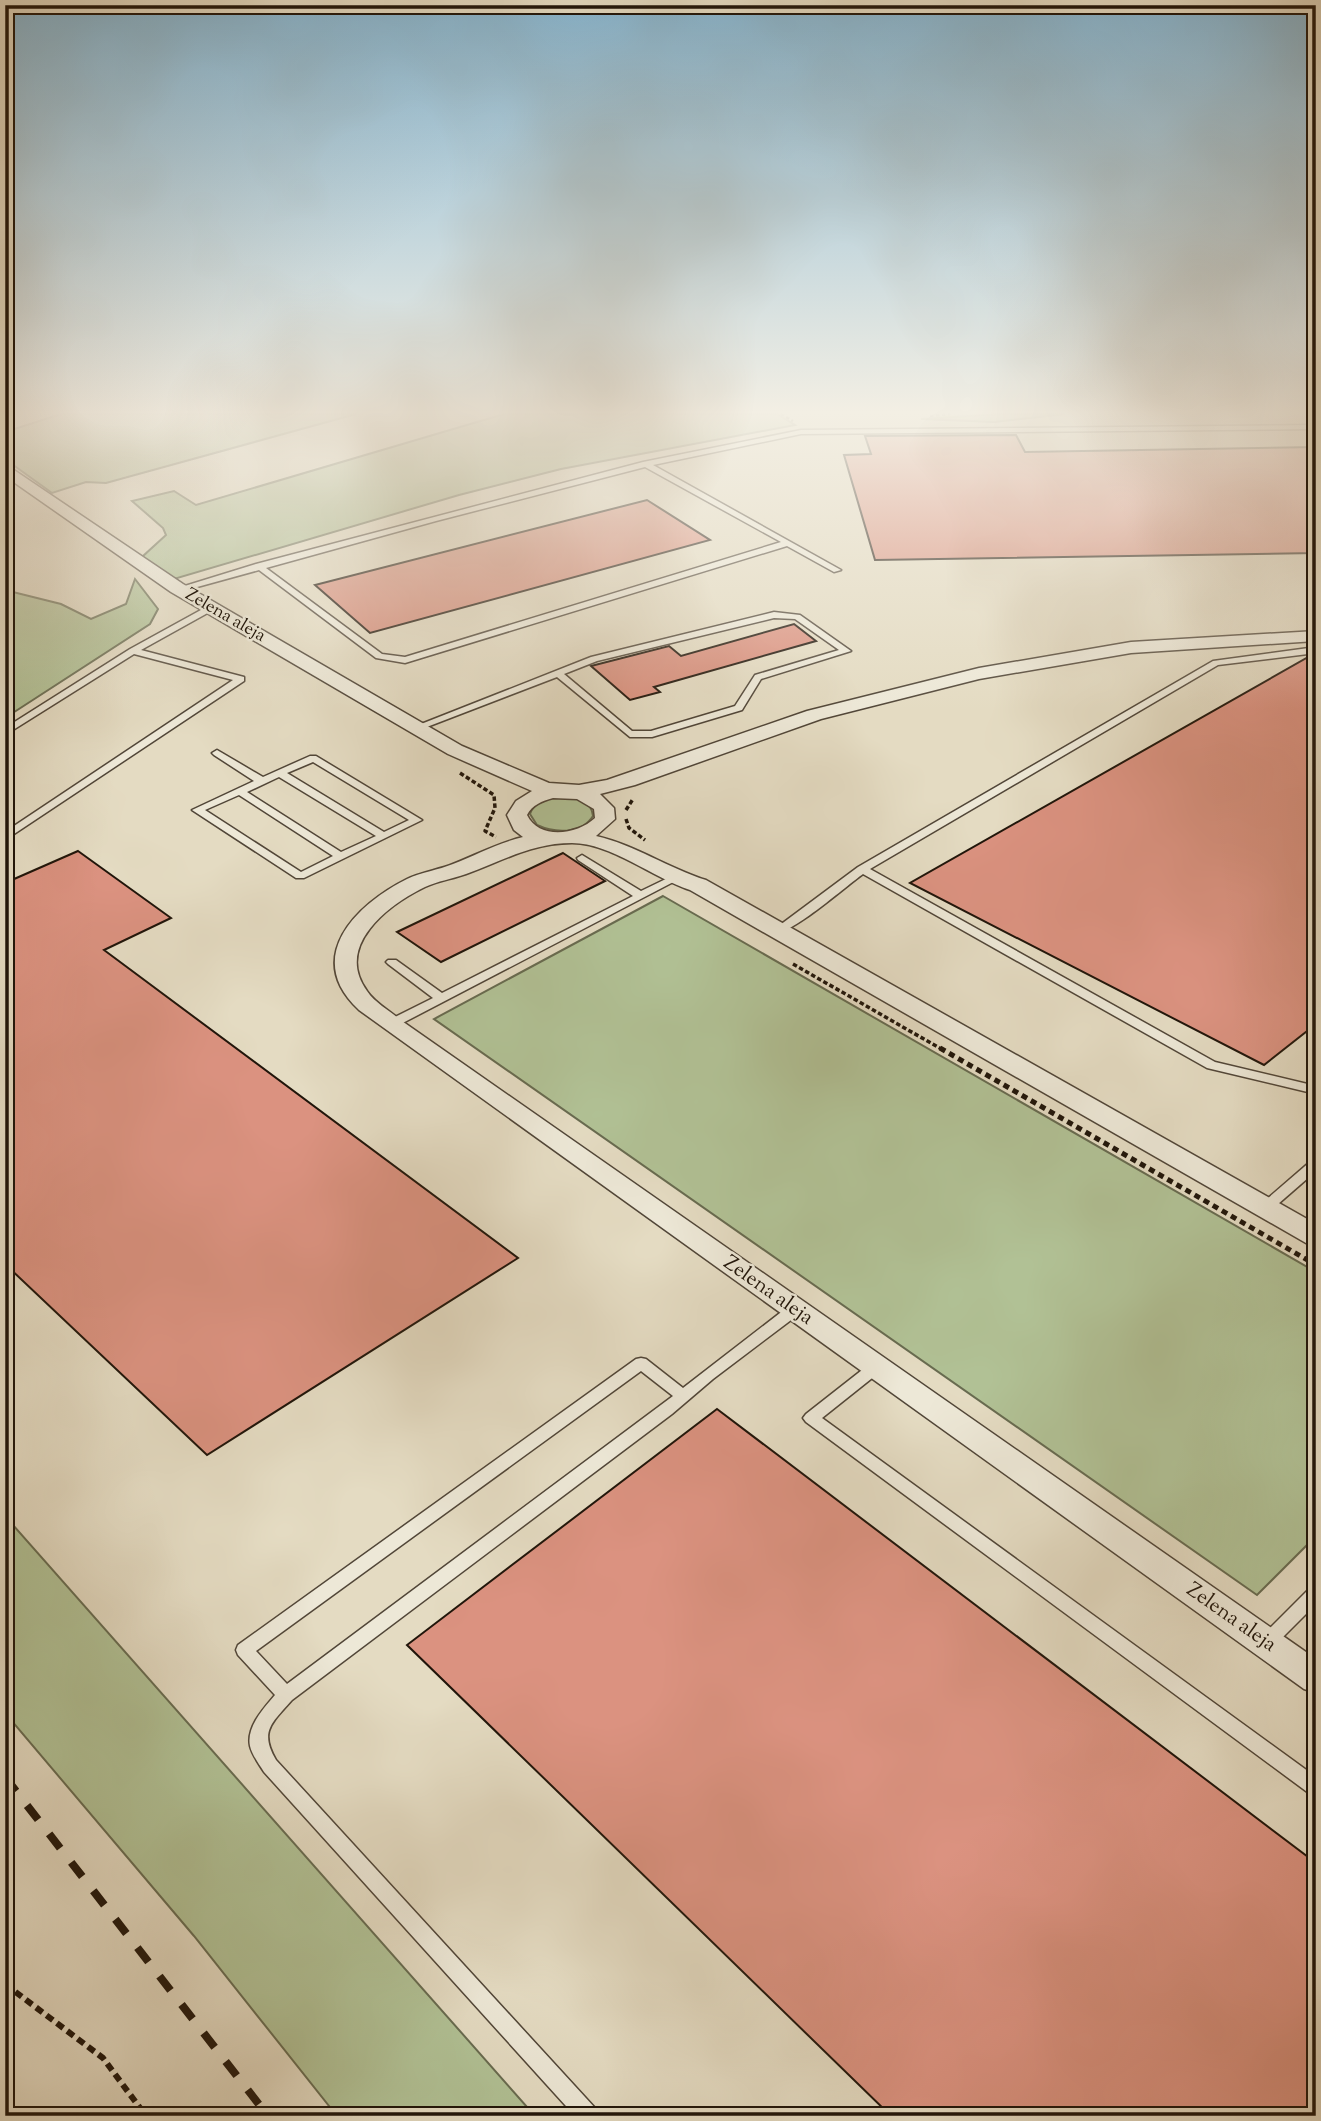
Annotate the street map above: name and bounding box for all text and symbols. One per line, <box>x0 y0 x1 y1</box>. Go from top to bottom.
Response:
street label: Zelena aleja <box>180 582 270 650</box>
street label: Zelena aleja <box>717 1249 819 1333</box>
street label: Zelena aleja <box>1180 1576 1282 1660</box>

